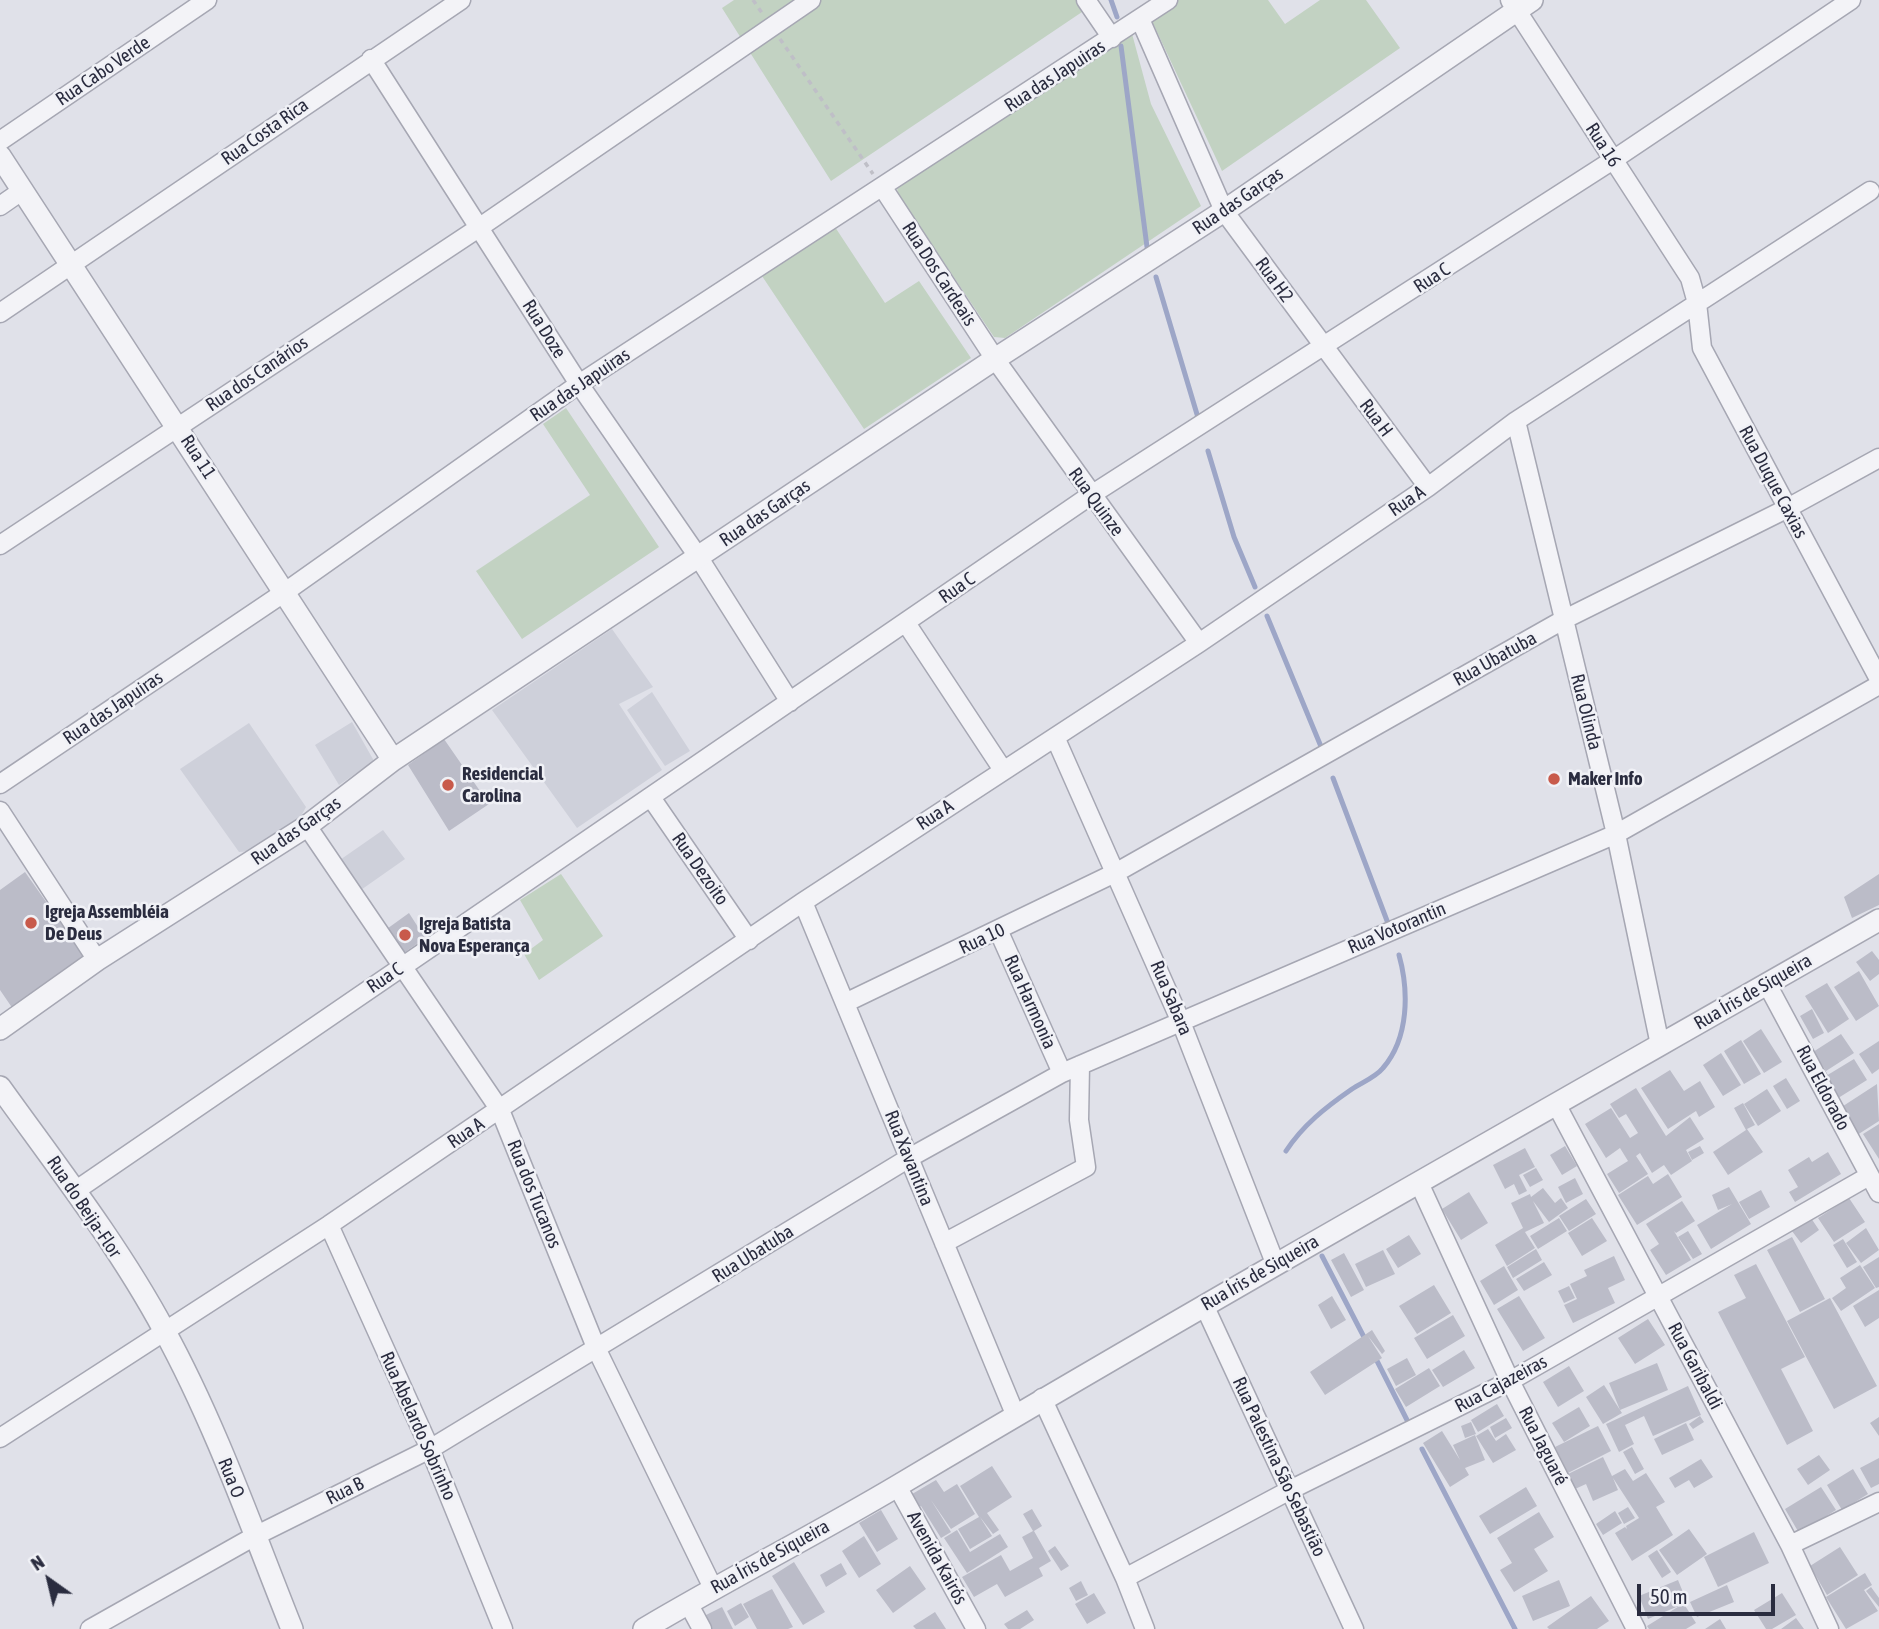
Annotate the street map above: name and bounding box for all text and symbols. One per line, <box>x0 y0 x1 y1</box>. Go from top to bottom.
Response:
street label: Rua Cabo Verde <box>52 31 154 111</box>
street label: Rua das Japuiras <box>1000 35 1110 117</box>
street label: Rua Costa Rica <box>217 94 313 170</box>
street label: Rua 16 <box>1580 119 1626 171</box>
street label: Rua das Garças <box>1188 162 1288 240</box>
street label: Rua Dos Cardeais <box>897 218 981 330</box>
street label: Rua H2 <box>1250 253 1298 307</box>
street label: Rua C <box>1410 258 1454 298</box>
street label: Rua Doze <box>517 295 571 363</box>
street label: Rua dos Canários <box>202 331 312 417</box>
street label: Rua das Japuiras <box>526 343 634 427</box>
street label: Rua H <box>1355 395 1397 441</box>
street label: Rua Duque Caxias <box>1734 422 1812 542</box>
street label: Rua 11 <box>175 431 221 483</box>
street label: Rua Quinze <box>1063 463 1129 541</box>
street label: Rua das Garças <box>715 474 815 552</box>
street label: Rua A <box>1384 481 1430 521</box>
street label: Rua C <box>935 568 979 608</box>
street label: Rua Ubatuba <box>1449 627 1541 691</box>
street label: Rua das Japuiras <box>59 666 167 750</box>
street label: Rua Olinda <box>1566 672 1606 752</box>
place label: Residencial Carolina <box>462 763 543 807</box>
place label: Maker Info <box>1568 768 1643 790</box>
marker: Maker Info <box>1546 771 1562 787</box>
marker: Residencial Carolina <box>440 777 456 793</box>
street label: Rua das Garças <box>247 792 345 870</box>
street label: Rua A <box>912 795 958 835</box>
street label: Rua Dezoito <box>667 828 733 910</box>
street label: Rua Votorantin <box>1345 897 1449 959</box>
place label: Igreja Assembléia De Deus <box>45 901 169 945</box>
place label: Igreja Batista Nova Esperança <box>419 913 530 957</box>
marker: Igreja Assembléia De Deus <box>23 915 39 931</box>
street label: Rua 10 <box>955 919 1009 959</box>
marker: Igreja Batista Nova Esperança <box>397 927 413 943</box>
street label: Rua Íris de Siqueira <box>1690 949 1816 1035</box>
street label: Rua Harmonia <box>999 951 1061 1053</box>
street label: Rua Sabara <box>1145 957 1197 1039</box>
street label: Rua C <box>363 958 407 998</box>
street label: Rua Eldorado <box>1791 1042 1855 1134</box>
street label: Rua Xavantina <box>879 1107 939 1209</box>
street label: Rua A <box>443 1113 489 1153</box>
street label: Rua dos Tucanos <box>502 1137 566 1251</box>
street label: Rua do Beija-Flor <box>42 1152 126 1262</box>
street label: Rua Ubatuba <box>708 1220 798 1288</box>
street label: Rua Íris de Siqueira <box>1197 1230 1323 1316</box>
street label: Rua Garibaldi <box>1663 1319 1727 1413</box>
street label: Rua Abelardo Sobrinho <box>375 1348 461 1504</box>
street label: Rua Cajazeiras <box>1451 1350 1551 1418</box>
street label: Rua Palestina São Sebastião <box>1227 1374 1331 1560</box>
street label: Rua Jaguaré <box>1513 1403 1573 1489</box>
street label: Rua O <box>213 1455 249 1501</box>
street label: Rua B <box>322 1472 368 1510</box>
street label: Avenida Kairós <box>902 1507 972 1609</box>
street label: Rua Íris de Siqueira <box>707 1515 833 1599</box>
north arrow <box>14 1545 84 1615</box>
text: N <box>26 1550 48 1575</box>
scale bar <box>1641 1570 1779 1614</box>
text: 50 m <box>1650 1584 1688 1608</box>

